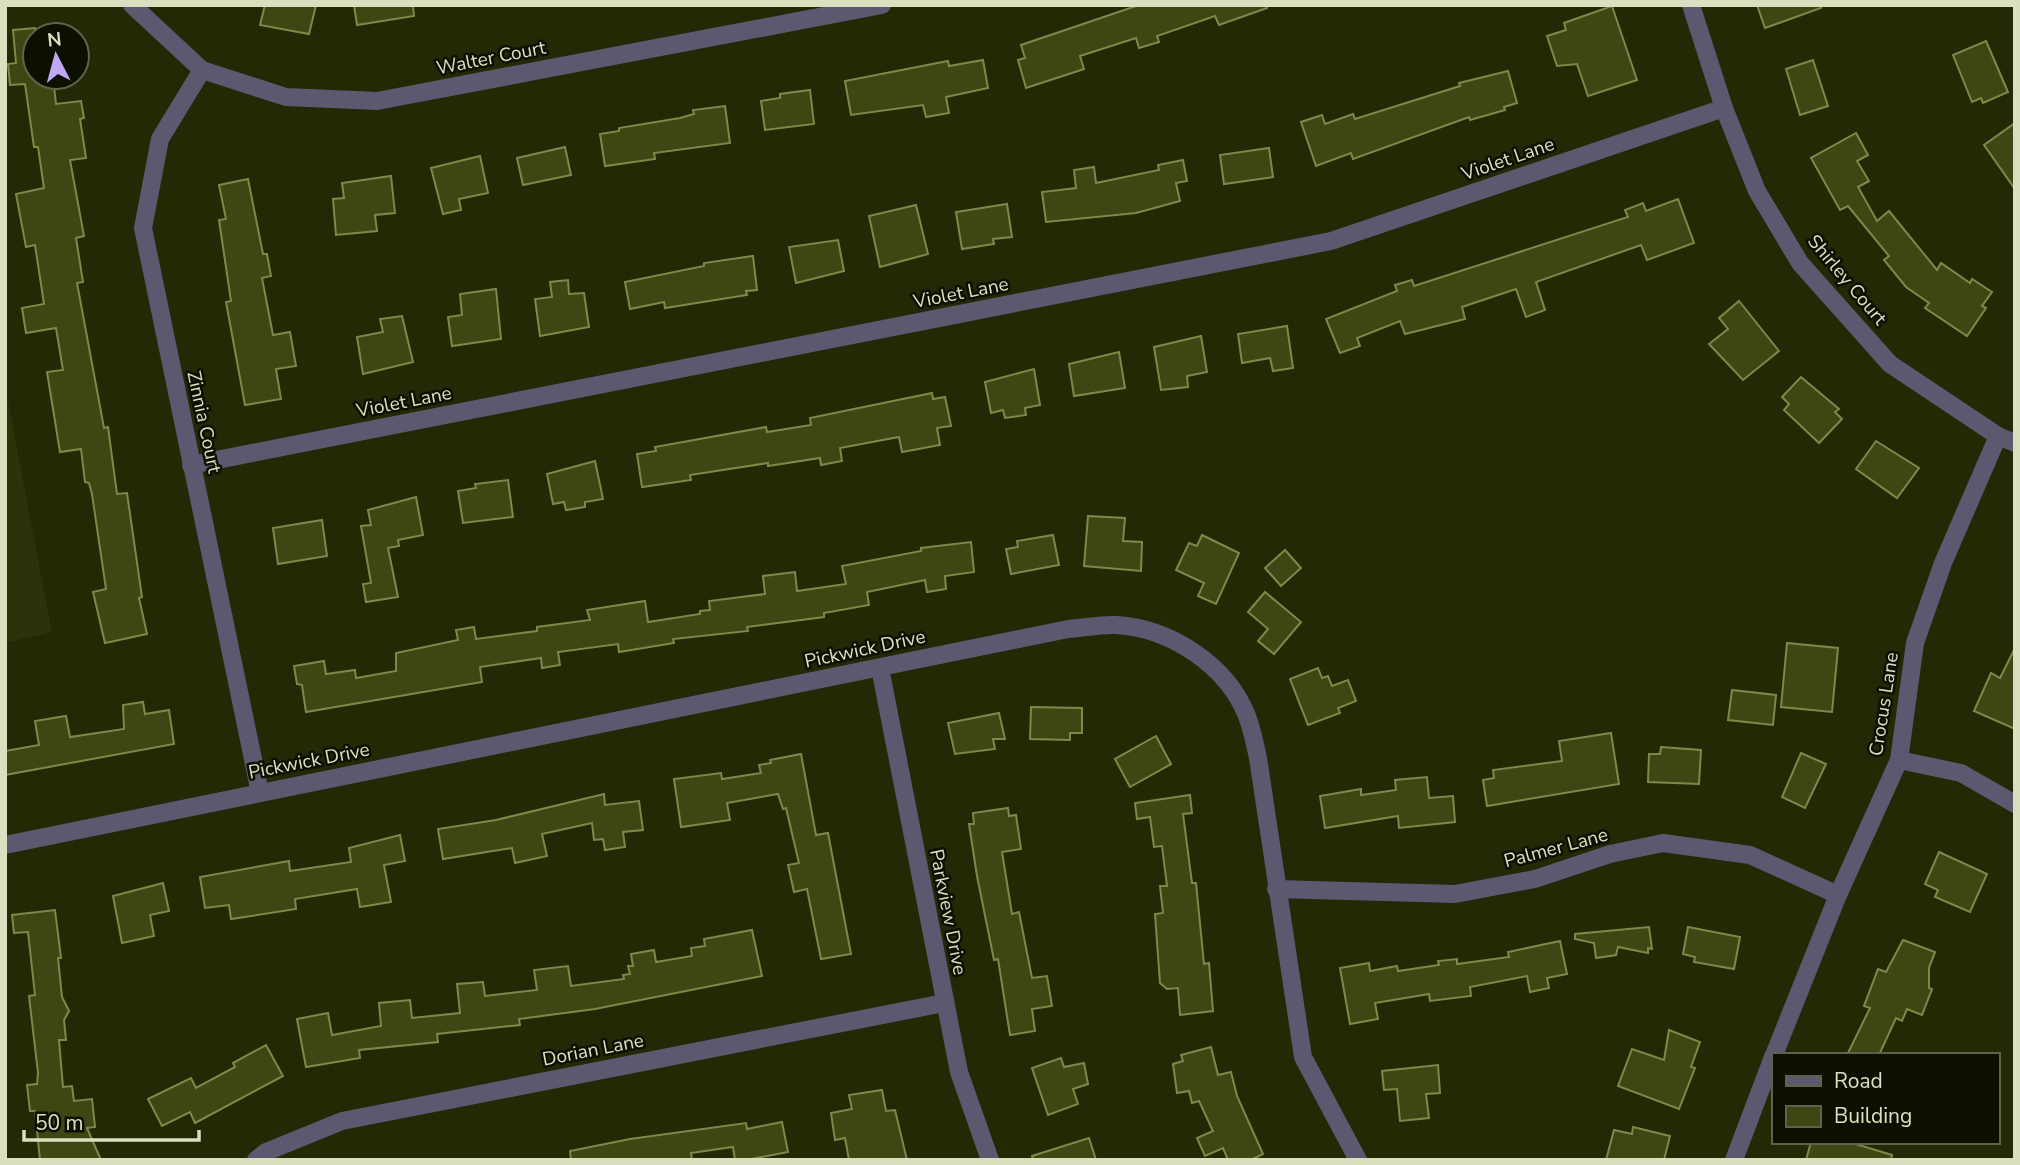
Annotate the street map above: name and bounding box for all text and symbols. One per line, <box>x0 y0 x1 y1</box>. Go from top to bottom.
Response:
north arrow <box>21 21 91 91</box>
text: N <box>46 26 63 54</box>
street label: Walter Court <box>434 35 548 81</box>
street label: Violet Lane <box>1457 131 1558 187</box>
street label: Shirley Court <box>1801 229 1893 331</box>
street label: Violet Lane <box>910 271 1011 315</box>
street label: Zinnia Court <box>180 369 228 476</box>
street label: Violet Lane <box>353 380 454 424</box>
street label: Pickwick Drive <box>802 623 928 675</box>
street label: Crocus Lane <box>1863 650 1905 758</box>
street label: Pickwick Drive <box>246 736 372 786</box>
street label: Palmer Lane <box>1501 822 1611 874</box>
street label: Parkview Drive <box>923 847 973 977</box>
street label: Dorian Lane <box>540 1027 646 1073</box>
legend <box>1772 1053 1999 1144</box>
text: Road <box>1834 1067 1883 1095</box>
scale bar <box>24 1098 200 1142</box>
text: Building <box>1834 1102 1912 1130</box>
text: 50 m <box>35 1109 84 1137</box>

